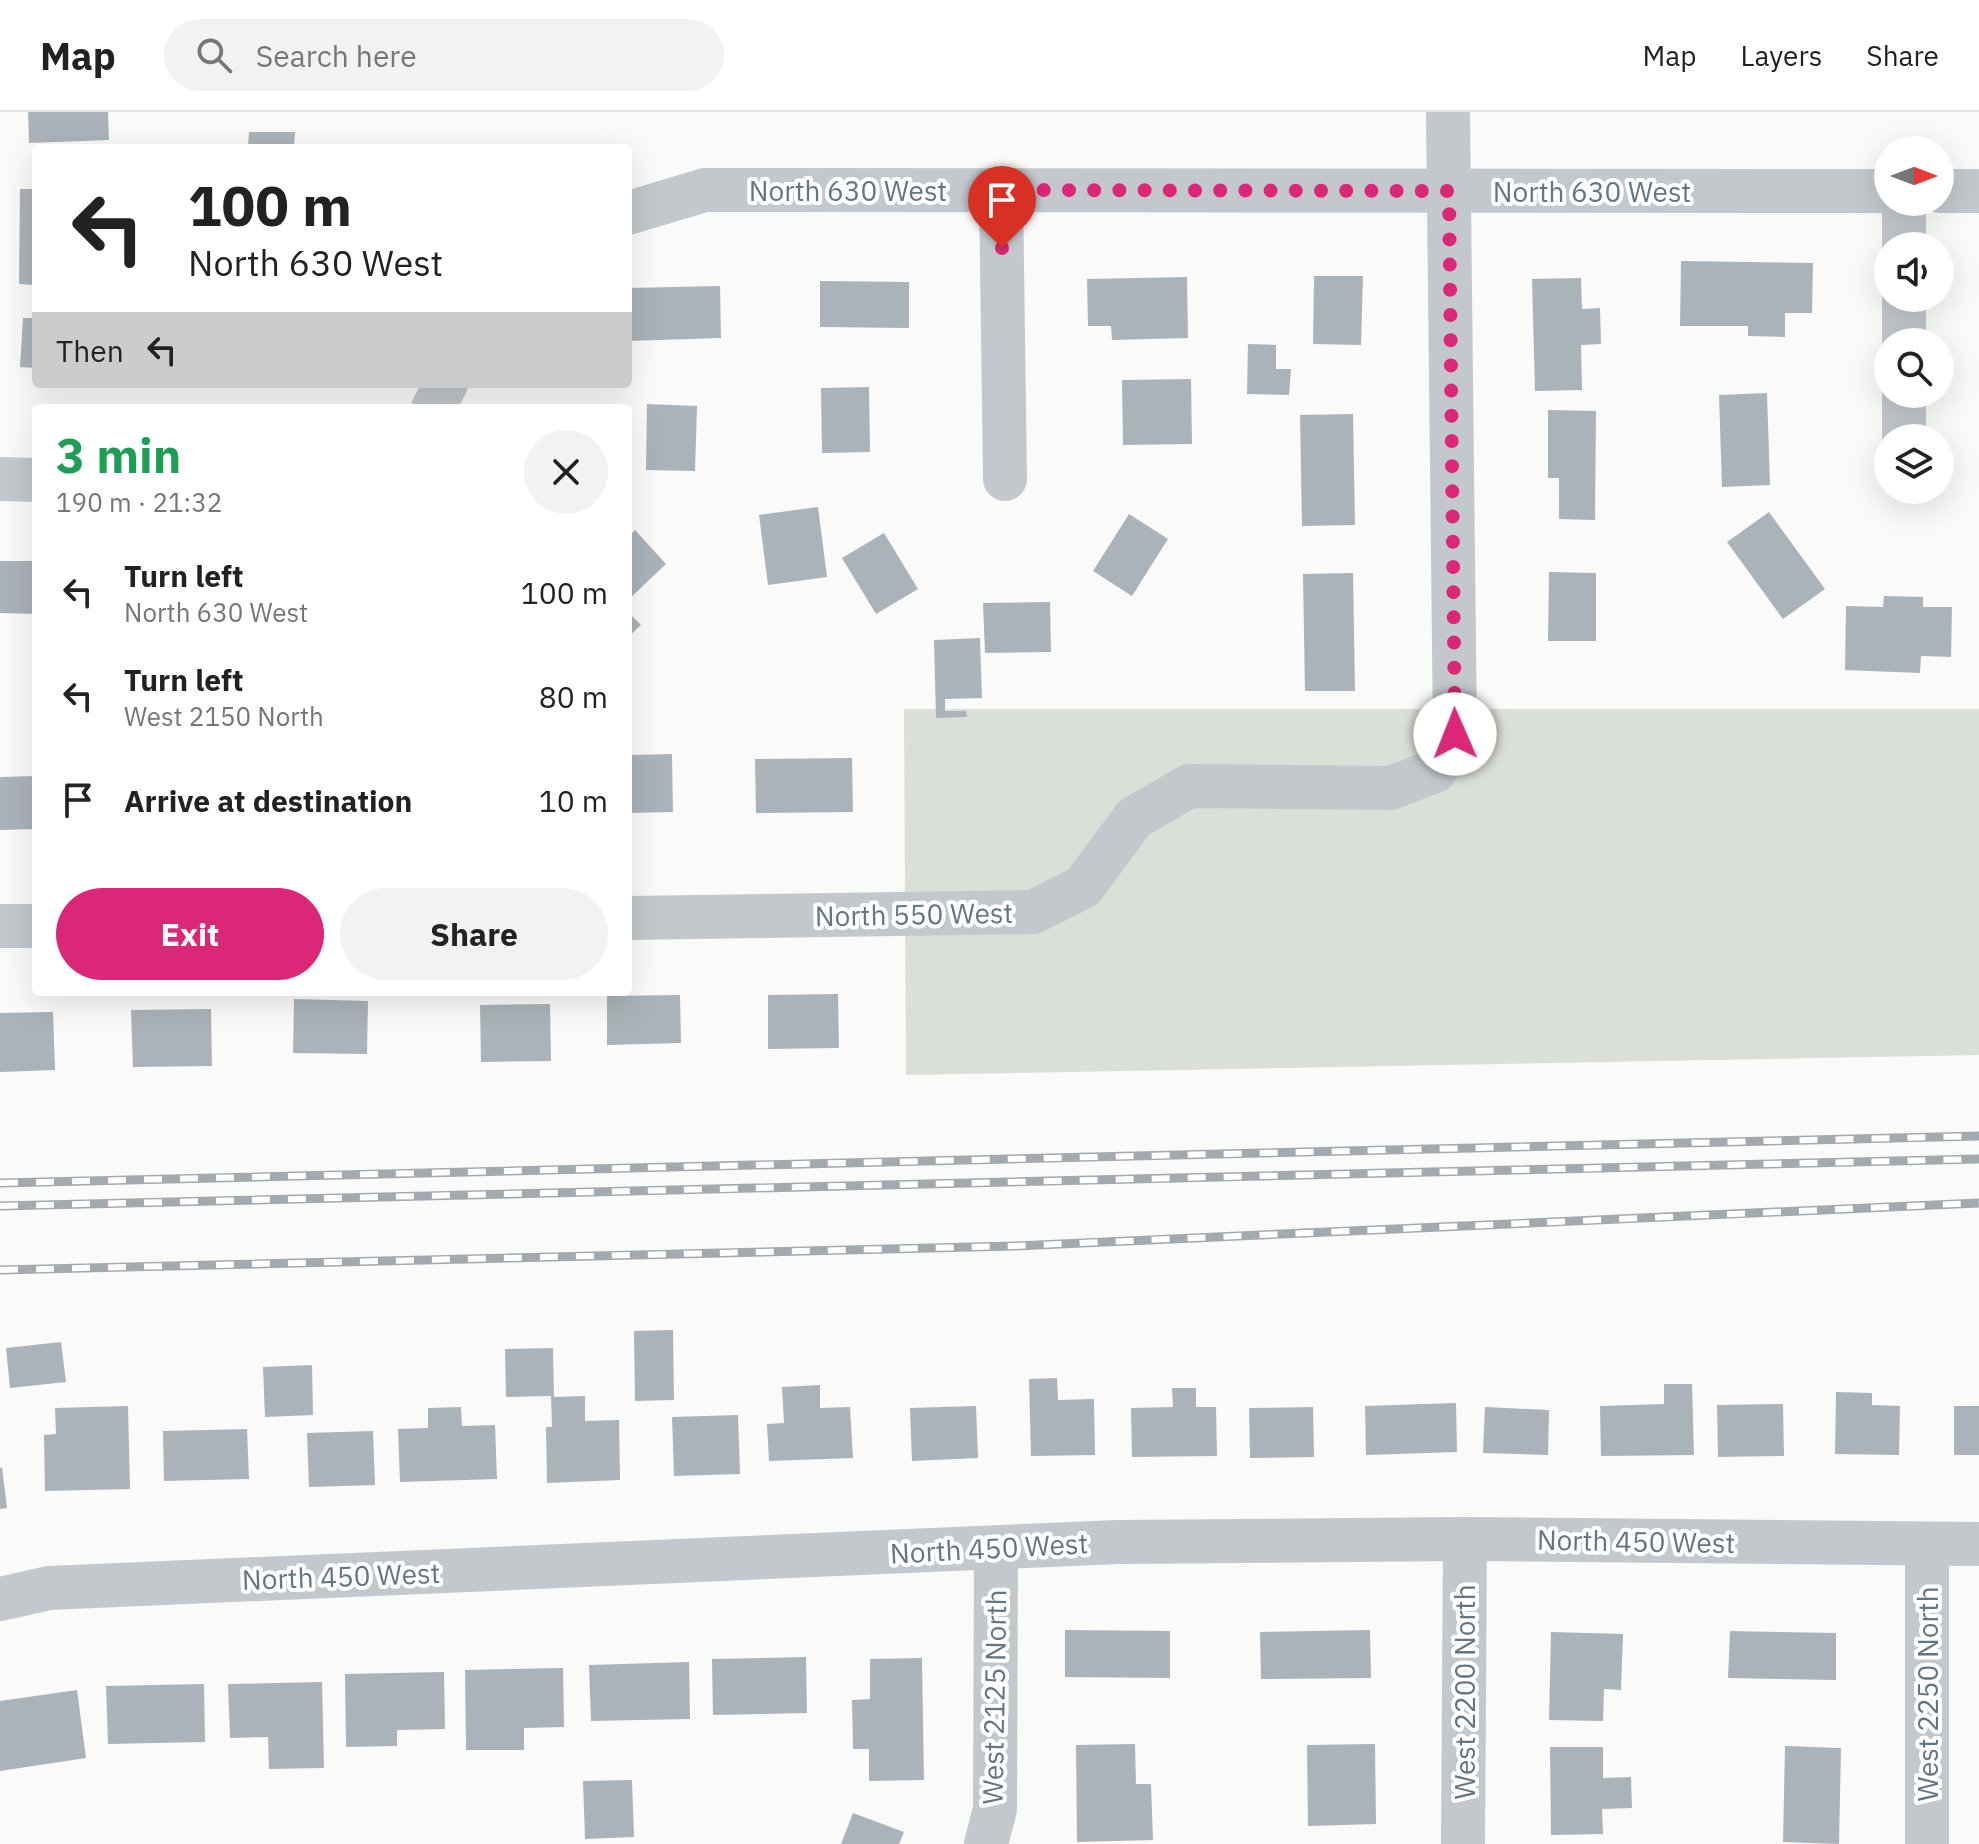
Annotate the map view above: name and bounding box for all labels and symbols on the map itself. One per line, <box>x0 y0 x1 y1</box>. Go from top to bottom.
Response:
north arrow <box>1874 136 1954 216</box>
pin <box>968 166 1036 248</box>
street label: North 630 West <box>749 172 947 209</box>
street label: North 630 West <box>1493 173 1691 210</box>
position arrow <box>1413 692 1497 776</box>
street label: North 550 West <box>814 894 1014 934</box>
street label: North 450 West <box>1536 1521 1736 1561</box>
street label: North 450 West <box>889 1524 1089 1572</box>
street label: North 450 West <box>241 1554 441 1598</box>
street label: West 2200 North <box>1446 1584 1483 1800</box>
street label: West 2250 North <box>1909 1586 1946 1802</box>
street label: West 2125 North <box>974 1589 1014 1805</box>

